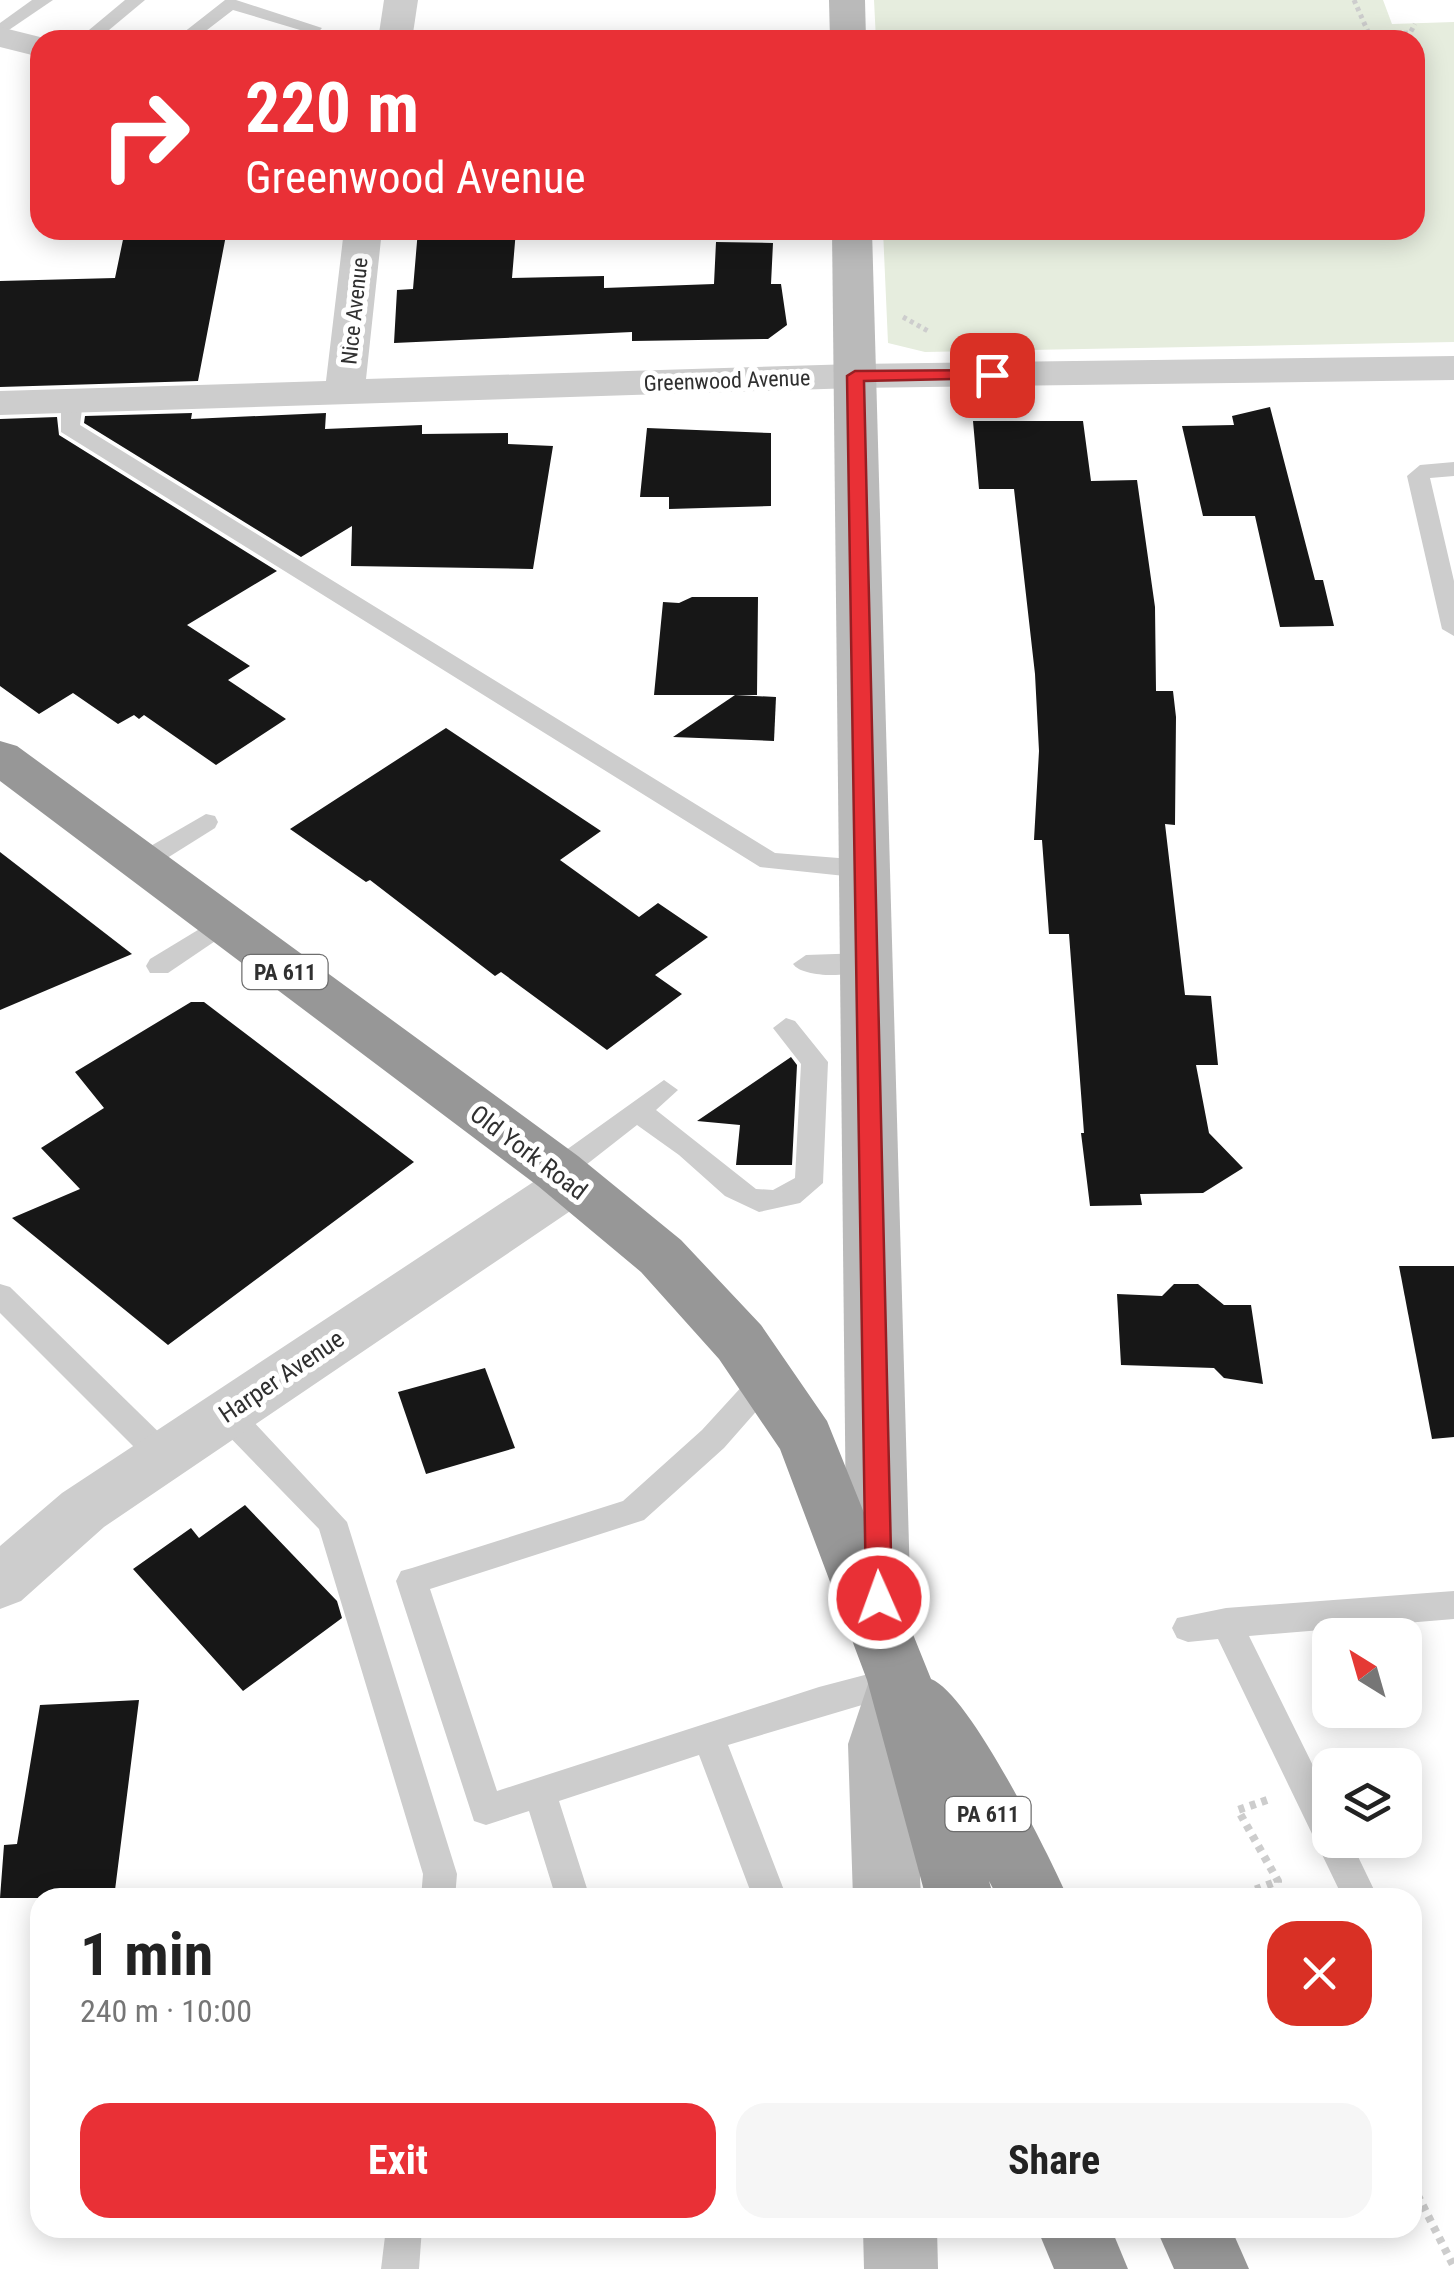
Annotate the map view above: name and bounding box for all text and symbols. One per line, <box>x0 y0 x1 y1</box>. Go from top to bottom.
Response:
text: 220 m <box>245 67 419 149</box>
icon: right <box>80 70 210 200</box>
text: Greenwood Avenue <box>245 151 586 204</box>
street label: Nice Avenue <box>336 256 373 366</box>
pin <box>950 333 1035 418</box>
icon: arrive <box>965 348 1020 403</box>
street label: Greenwood Avenue <box>643 365 811 396</box>
road number: PA 611 <box>242 955 328 989</box>
street label: Old York Road <box>465 1099 593 1206</box>
street label: Harper Avenue <box>213 1324 349 1429</box>
position arrow <box>827 1546 931 1650</box>
north arrow <box>1312 1618 1422 1728</box>
map controls <box>1312 1618 1422 1858</box>
button: layers <box>1312 1748 1422 1858</box>
road number: PA 611 <box>946 1797 1030 1831</box>
text: 1 min <box>80 1919 213 1990</box>
button: close <box>1267 1921 1372 2026</box>
text: 240 m · 10:00 <box>80 1992 252 2030</box>
button: Exit <box>80 2103 716 2218</box>
button: Share <box>736 2103 1372 2218</box>

